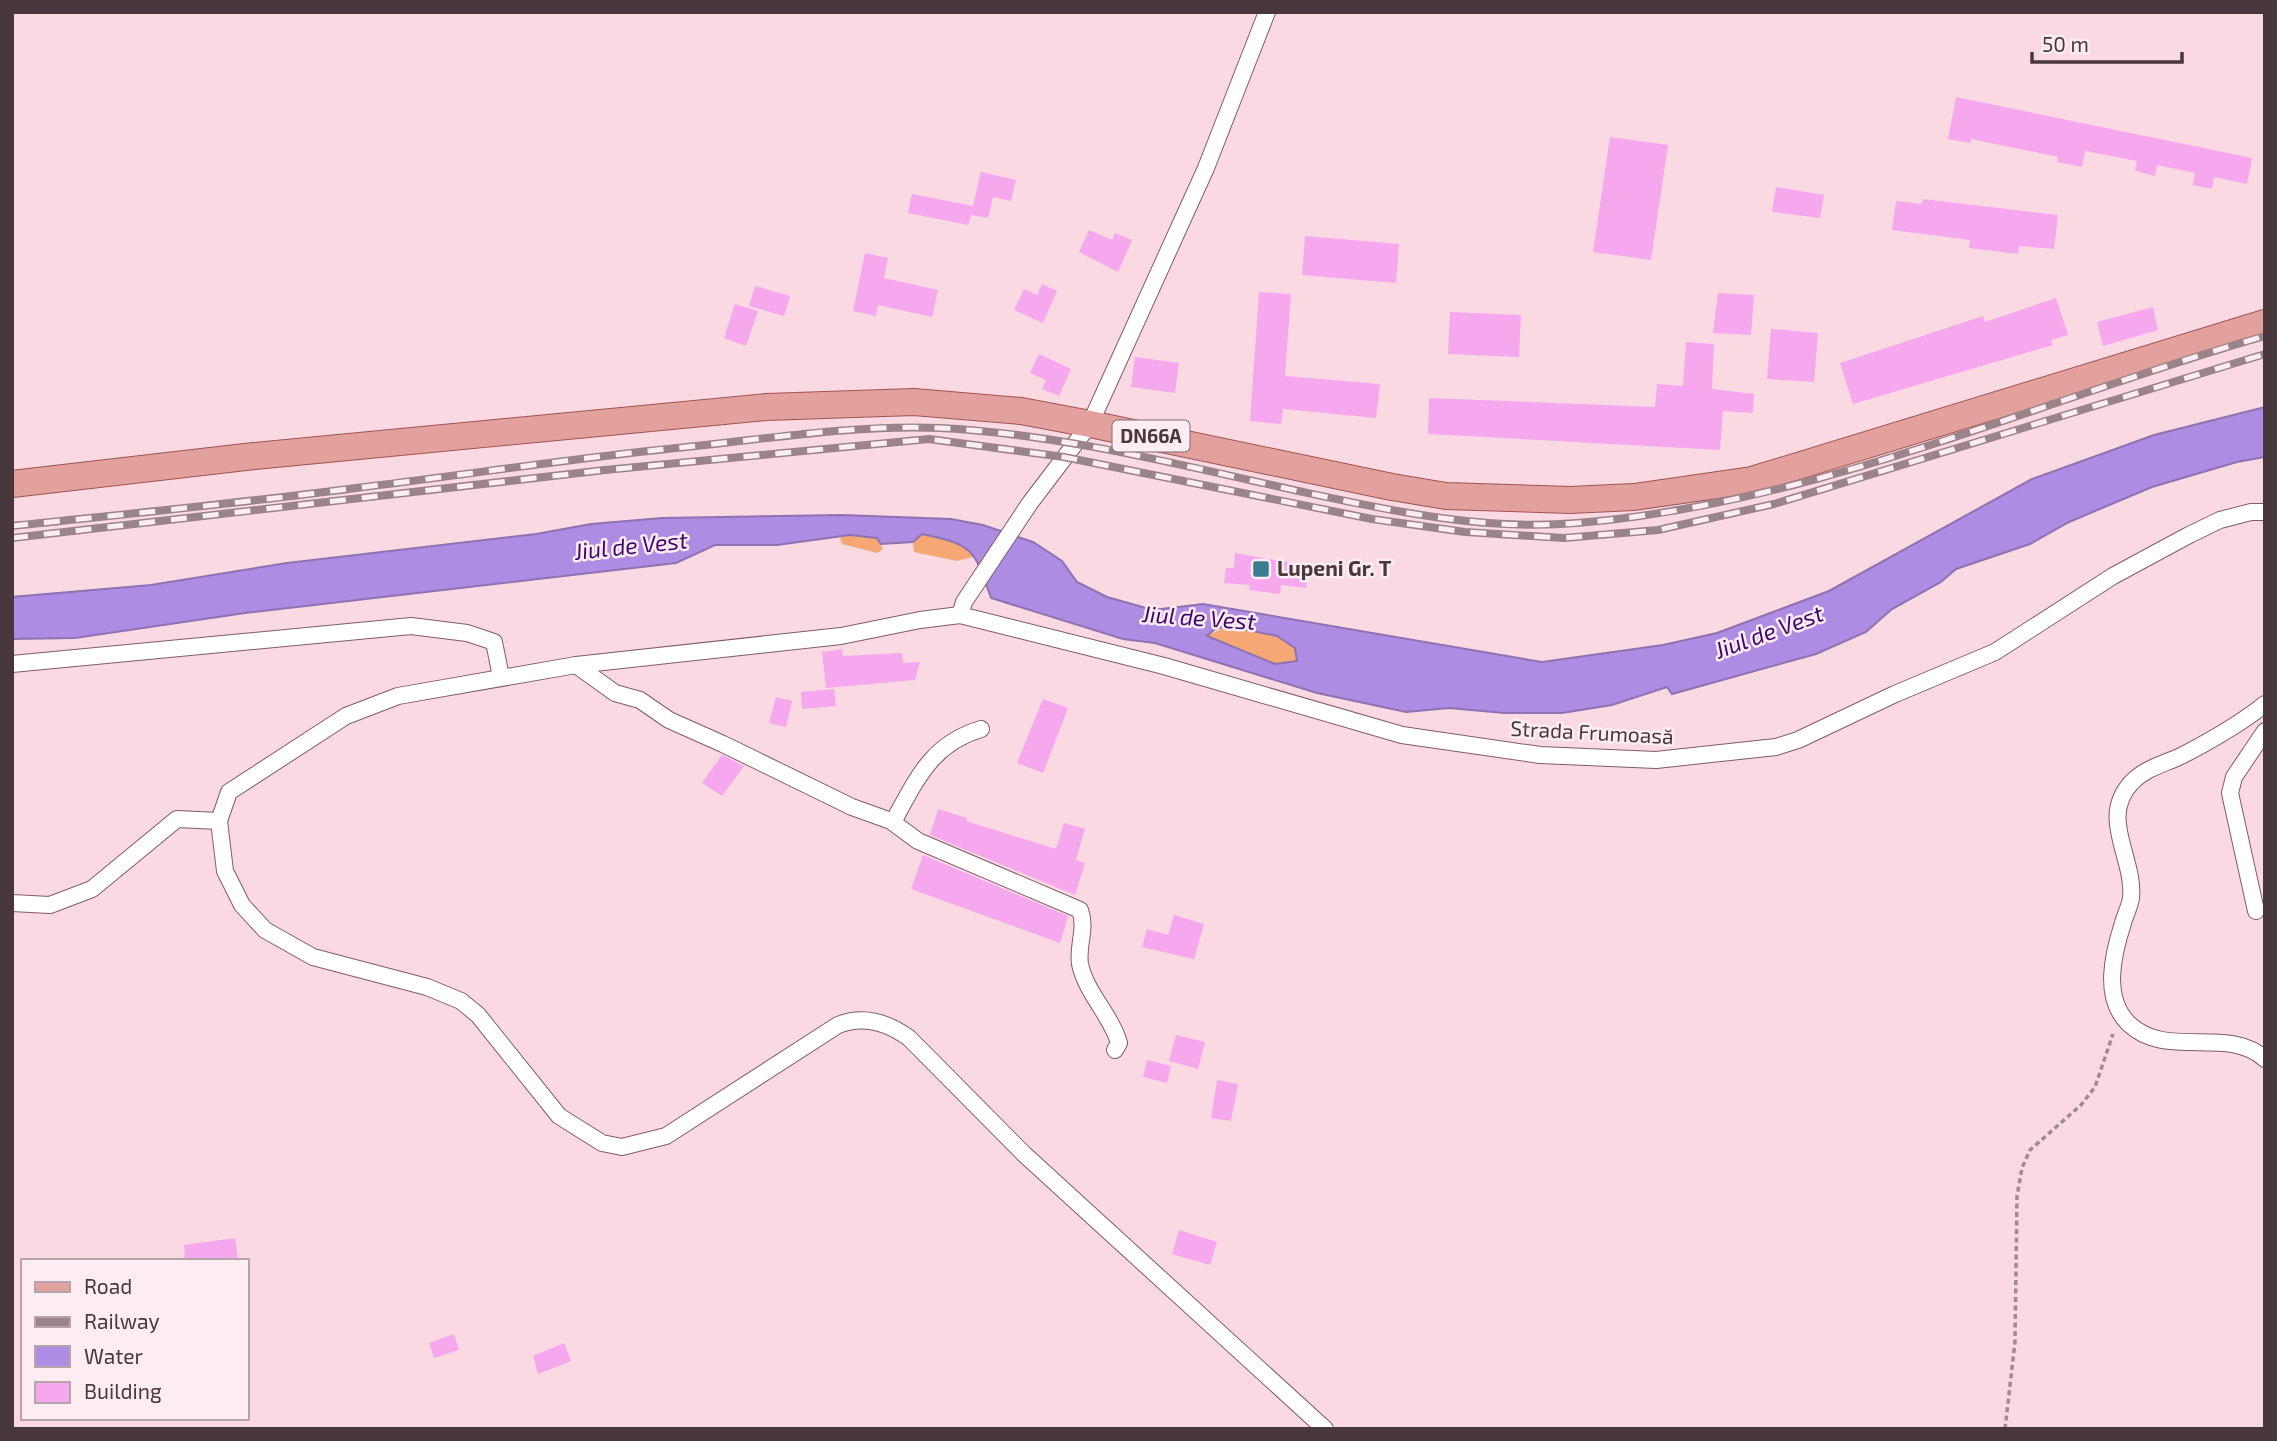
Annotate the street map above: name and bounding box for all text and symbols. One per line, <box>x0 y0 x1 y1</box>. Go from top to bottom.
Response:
scale bar <box>2032 21 2182 65</box>
text: 50 m <box>2042 31 2089 56</box>
road number: DN66A <box>1112 420 1190 452</box>
water label: Jiul de Vest <box>572 525 689 565</box>
place label: Lupeni Gr. T <box>1277 555 1392 580</box>
marker: Lupeni Gr. T <box>1251 559 1271 579</box>
water label: Jiul de Vest <box>1710 598 1827 664</box>
water label: Jiul de Vest <box>1140 599 1257 635</box>
street label: Strada Frumoasă <box>1510 715 1674 748</box>
legend <box>21 1259 248 1420</box>
text: Road <box>84 1273 132 1298</box>
text: Railway <box>84 1308 160 1333</box>
text: Water <box>84 1343 143 1368</box>
text: Building <box>84 1378 162 1403</box>

